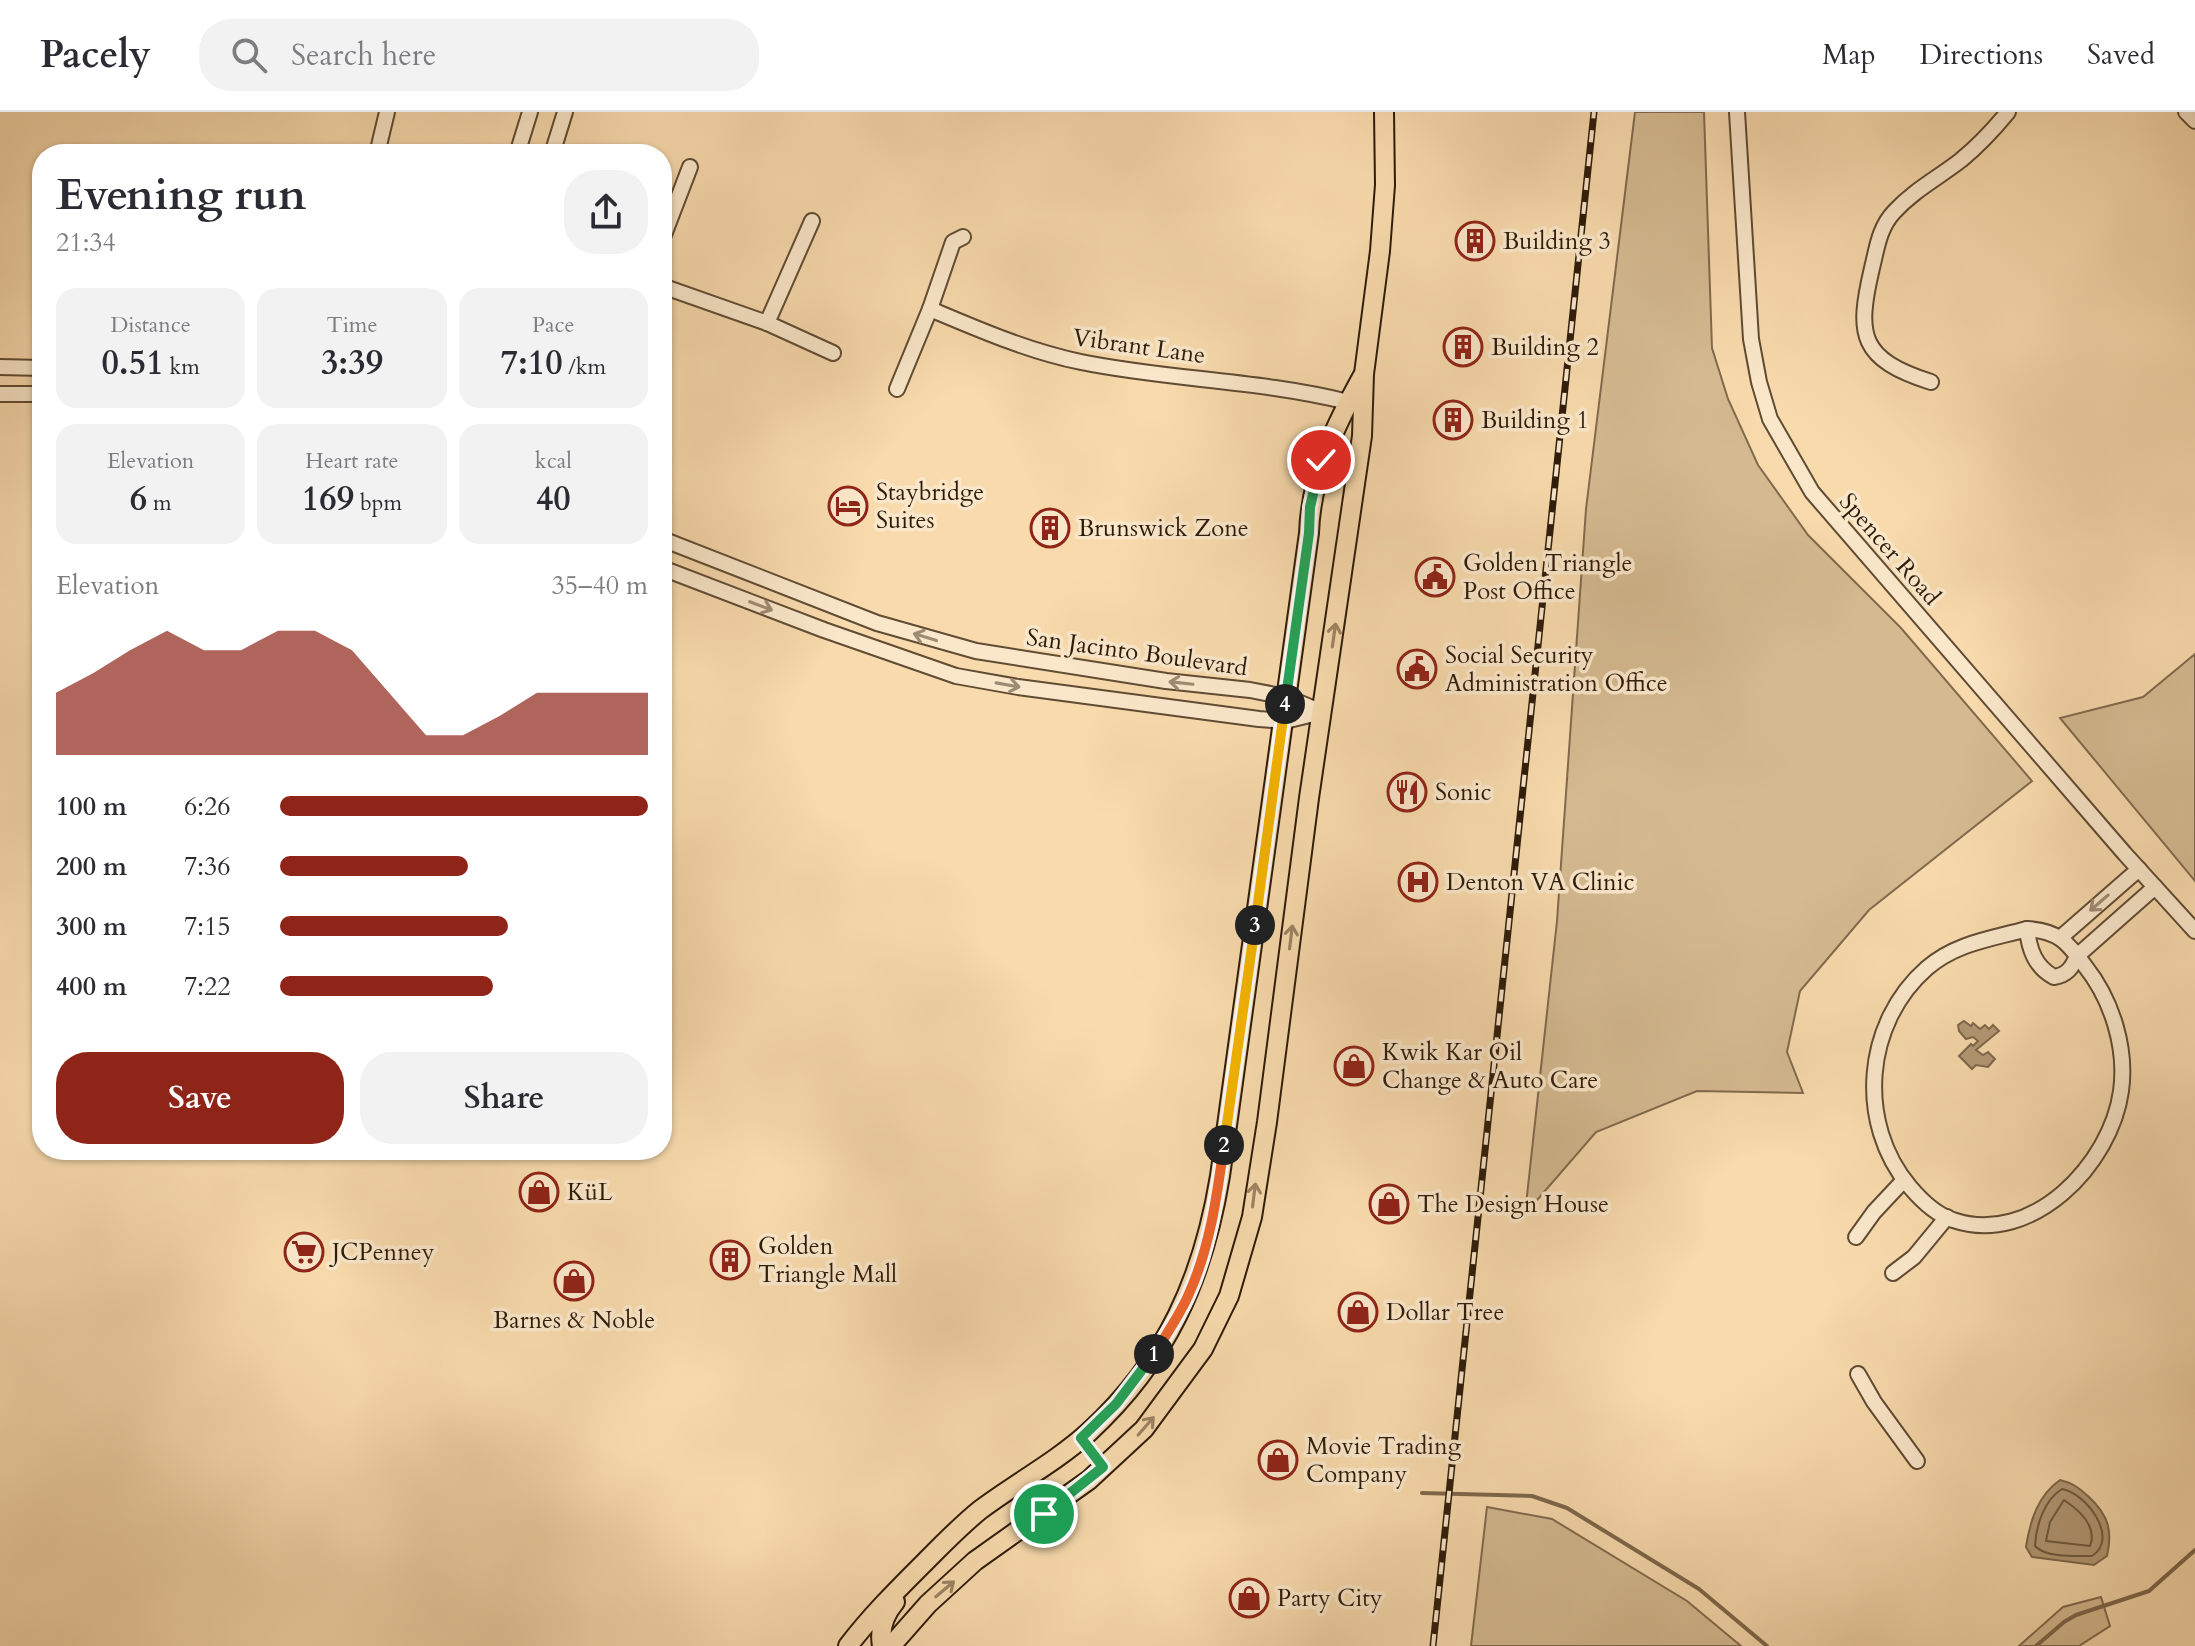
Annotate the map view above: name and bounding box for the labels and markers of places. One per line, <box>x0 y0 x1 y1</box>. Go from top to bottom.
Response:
building icon: Building 3 <box>1454 220 1496 262</box>
place label: Building 3 <box>1503 225 1611 258</box>
building icon: Building 2 <box>1442 326 1484 368</box>
place label: Building 2 <box>1491 331 1599 364</box>
building icon: Building 1 <box>1432 399 1474 441</box>
place label: Building 1 <box>1481 404 1589 437</box>
pin <box>1287 426 1355 494</box>
place label: Staybridge Suites <box>876 476 984 537</box>
hotel icon: Staybridge Suites <box>827 485 869 527</box>
building icon: Brunswick Zone <box>1029 507 1071 549</box>
place label: Brunswick Zone <box>1078 512 1249 545</box>
place label: Golden Triangle Post Office <box>1463 547 1632 608</box>
public building icon: Golden Triangle Post Office <box>1414 556 1456 598</box>
place label: Social Security Administration Office <box>1445 639 1668 700</box>
public building icon: Social Security Administration Office <box>1396 648 1438 690</box>
pin: 4 <box>1265 684 1305 724</box>
restaurant icon: Sonic <box>1386 771 1428 813</box>
place label: Sonic <box>1435 776 1491 809</box>
hospital icon: Denton VA Clinic <box>1397 861 1439 903</box>
place label: Denton VA Clinic <box>1446 866 1634 899</box>
pin: 3 <box>1235 905 1275 945</box>
place label: Kwik Kar Oil Change & Auto Care <box>1382 1036 1598 1097</box>
shop icon: Kwik Kar Oil Change & Auto Care <box>1333 1045 1375 1087</box>
pin: 2 <box>1204 1125 1244 1165</box>
shop icon: KüL <box>518 1171 560 1213</box>
place label: KüL <box>567 1176 613 1209</box>
shop icon: The Design House <box>1368 1183 1410 1225</box>
place label: The Design House <box>1417 1188 1609 1221</box>
place label: Golden Triangle Mall <box>758 1230 897 1291</box>
supermarket icon: JCPenney <box>283 1231 325 1273</box>
place label: JCPenney <box>329 1236 435 1269</box>
building icon: Golden Triangle Mall <box>709 1239 751 1281</box>
shop icon: Barnes & Noble <box>553 1260 595 1302</box>
shop icon: Dollar Tree <box>1337 1291 1379 1333</box>
place label: Dollar Tree <box>1386 1296 1504 1329</box>
place label: Barnes & Noble <box>493 1304 655 1337</box>
pin: 1 <box>1134 1334 1174 1374</box>
place label: Movie Trading Company <box>1306 1430 1462 1491</box>
shop icon: Movie Trading Company <box>1257 1439 1299 1481</box>
pin <box>1010 1480 1078 1548</box>
shop icon: Party City <box>1228 1577 1270 1619</box>
place label: Party City <box>1277 1582 1383 1615</box>

